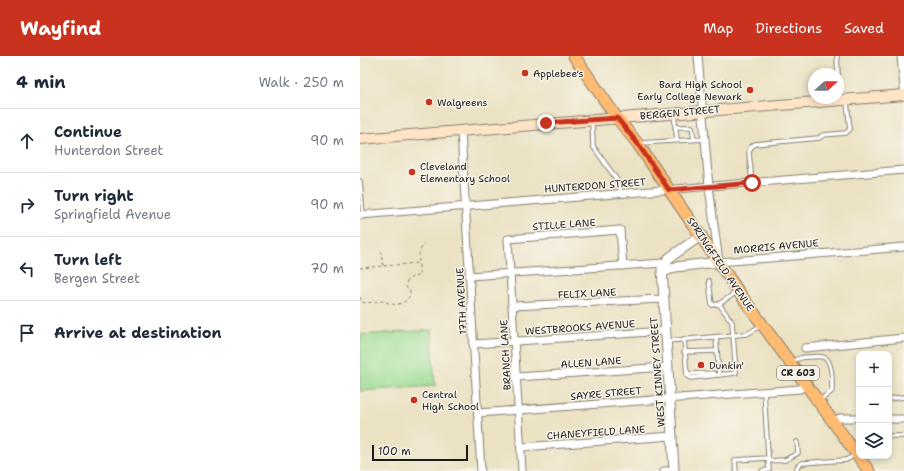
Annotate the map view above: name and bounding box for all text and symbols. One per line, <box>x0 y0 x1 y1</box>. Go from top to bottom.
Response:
text: Wayfind <box>20 16 101 41</box>
text: Map <box>704 19 734 37</box>
text: Directions <box>756 19 822 37</box>
text: Saved <box>844 19 884 37</box>
place label: Applebee's <box>533 67 584 80</box>
marker: Applebee's <box>520 68 530 78</box>
north arrow <box>808 68 844 104</box>
text: 4 min <box>16 71 66 93</box>
text: Walk · 250 m <box>259 74 344 91</box>
place label: Bard High School Early College Newark <box>637 78 742 103</box>
marker: Bard High School Early College Newark <box>745 85 755 95</box>
place label: Walgreens <box>437 96 488 109</box>
marker: Walgreens <box>424 97 434 107</box>
street label: BERGEN STREET <box>639 103 721 122</box>
route end <box>537 114 555 132</box>
text: Continue <box>54 122 122 142</box>
icon: ahead <box>16 130 38 152</box>
text: 90 m <box>310 132 344 149</box>
text: Hunterdon Street <box>54 142 163 159</box>
place label: Cleveland Elementary School <box>420 160 510 185</box>
marker: Cleveland Elementary School <box>407 167 417 177</box>
route start <box>743 174 761 192</box>
street label: HUNTERDON STREET <box>544 175 646 196</box>
text: Turn right <box>54 186 134 206</box>
icon: right <box>16 194 38 216</box>
text: 90 m <box>310 196 344 213</box>
text: Springfield Avenue <box>54 206 171 223</box>
street label: SPRINGFIELD AVENUE <box>684 215 757 314</box>
street label: STILLE LANE <box>532 216 596 233</box>
street label: MORRIS AVENUE <box>733 236 819 257</box>
text: Turn left <box>54 250 122 270</box>
icon: left <box>16 258 38 280</box>
text: 70 m <box>310 260 344 277</box>
street label: 17TH AVENUE <box>453 267 470 335</box>
text: Bergen Street <box>54 270 140 287</box>
street label: FELIX LANE <box>557 285 617 302</box>
street label: WESTBROOKS AVENUE <box>525 317 635 338</box>
street label: WEST KINNEY STREET <box>647 317 668 427</box>
street label: BRANCH LANE <box>497 319 514 391</box>
icon: arrive <box>16 322 38 344</box>
text: Arrive at destination <box>54 323 222 343</box>
map controls <box>856 351 892 459</box>
button: + <box>856 351 892 387</box>
street label: ALLEN LANE <box>560 354 622 371</box>
place label: Dunkin' <box>709 359 744 372</box>
marker: Dunkin' <box>696 360 706 370</box>
road number: CR 603 <box>777 366 819 380</box>
street label: SAYRE STREET <box>570 384 642 403</box>
button: − <box>856 387 892 423</box>
place label: Central High School <box>422 388 479 413</box>
marker: Central High School <box>409 395 419 405</box>
street label: CHANEYFIELD LANE <box>546 423 646 442</box>
button: layers <box>856 423 892 459</box>
scale bar <box>372 443 468 462</box>
text: 100 m <box>378 444 411 459</box>

